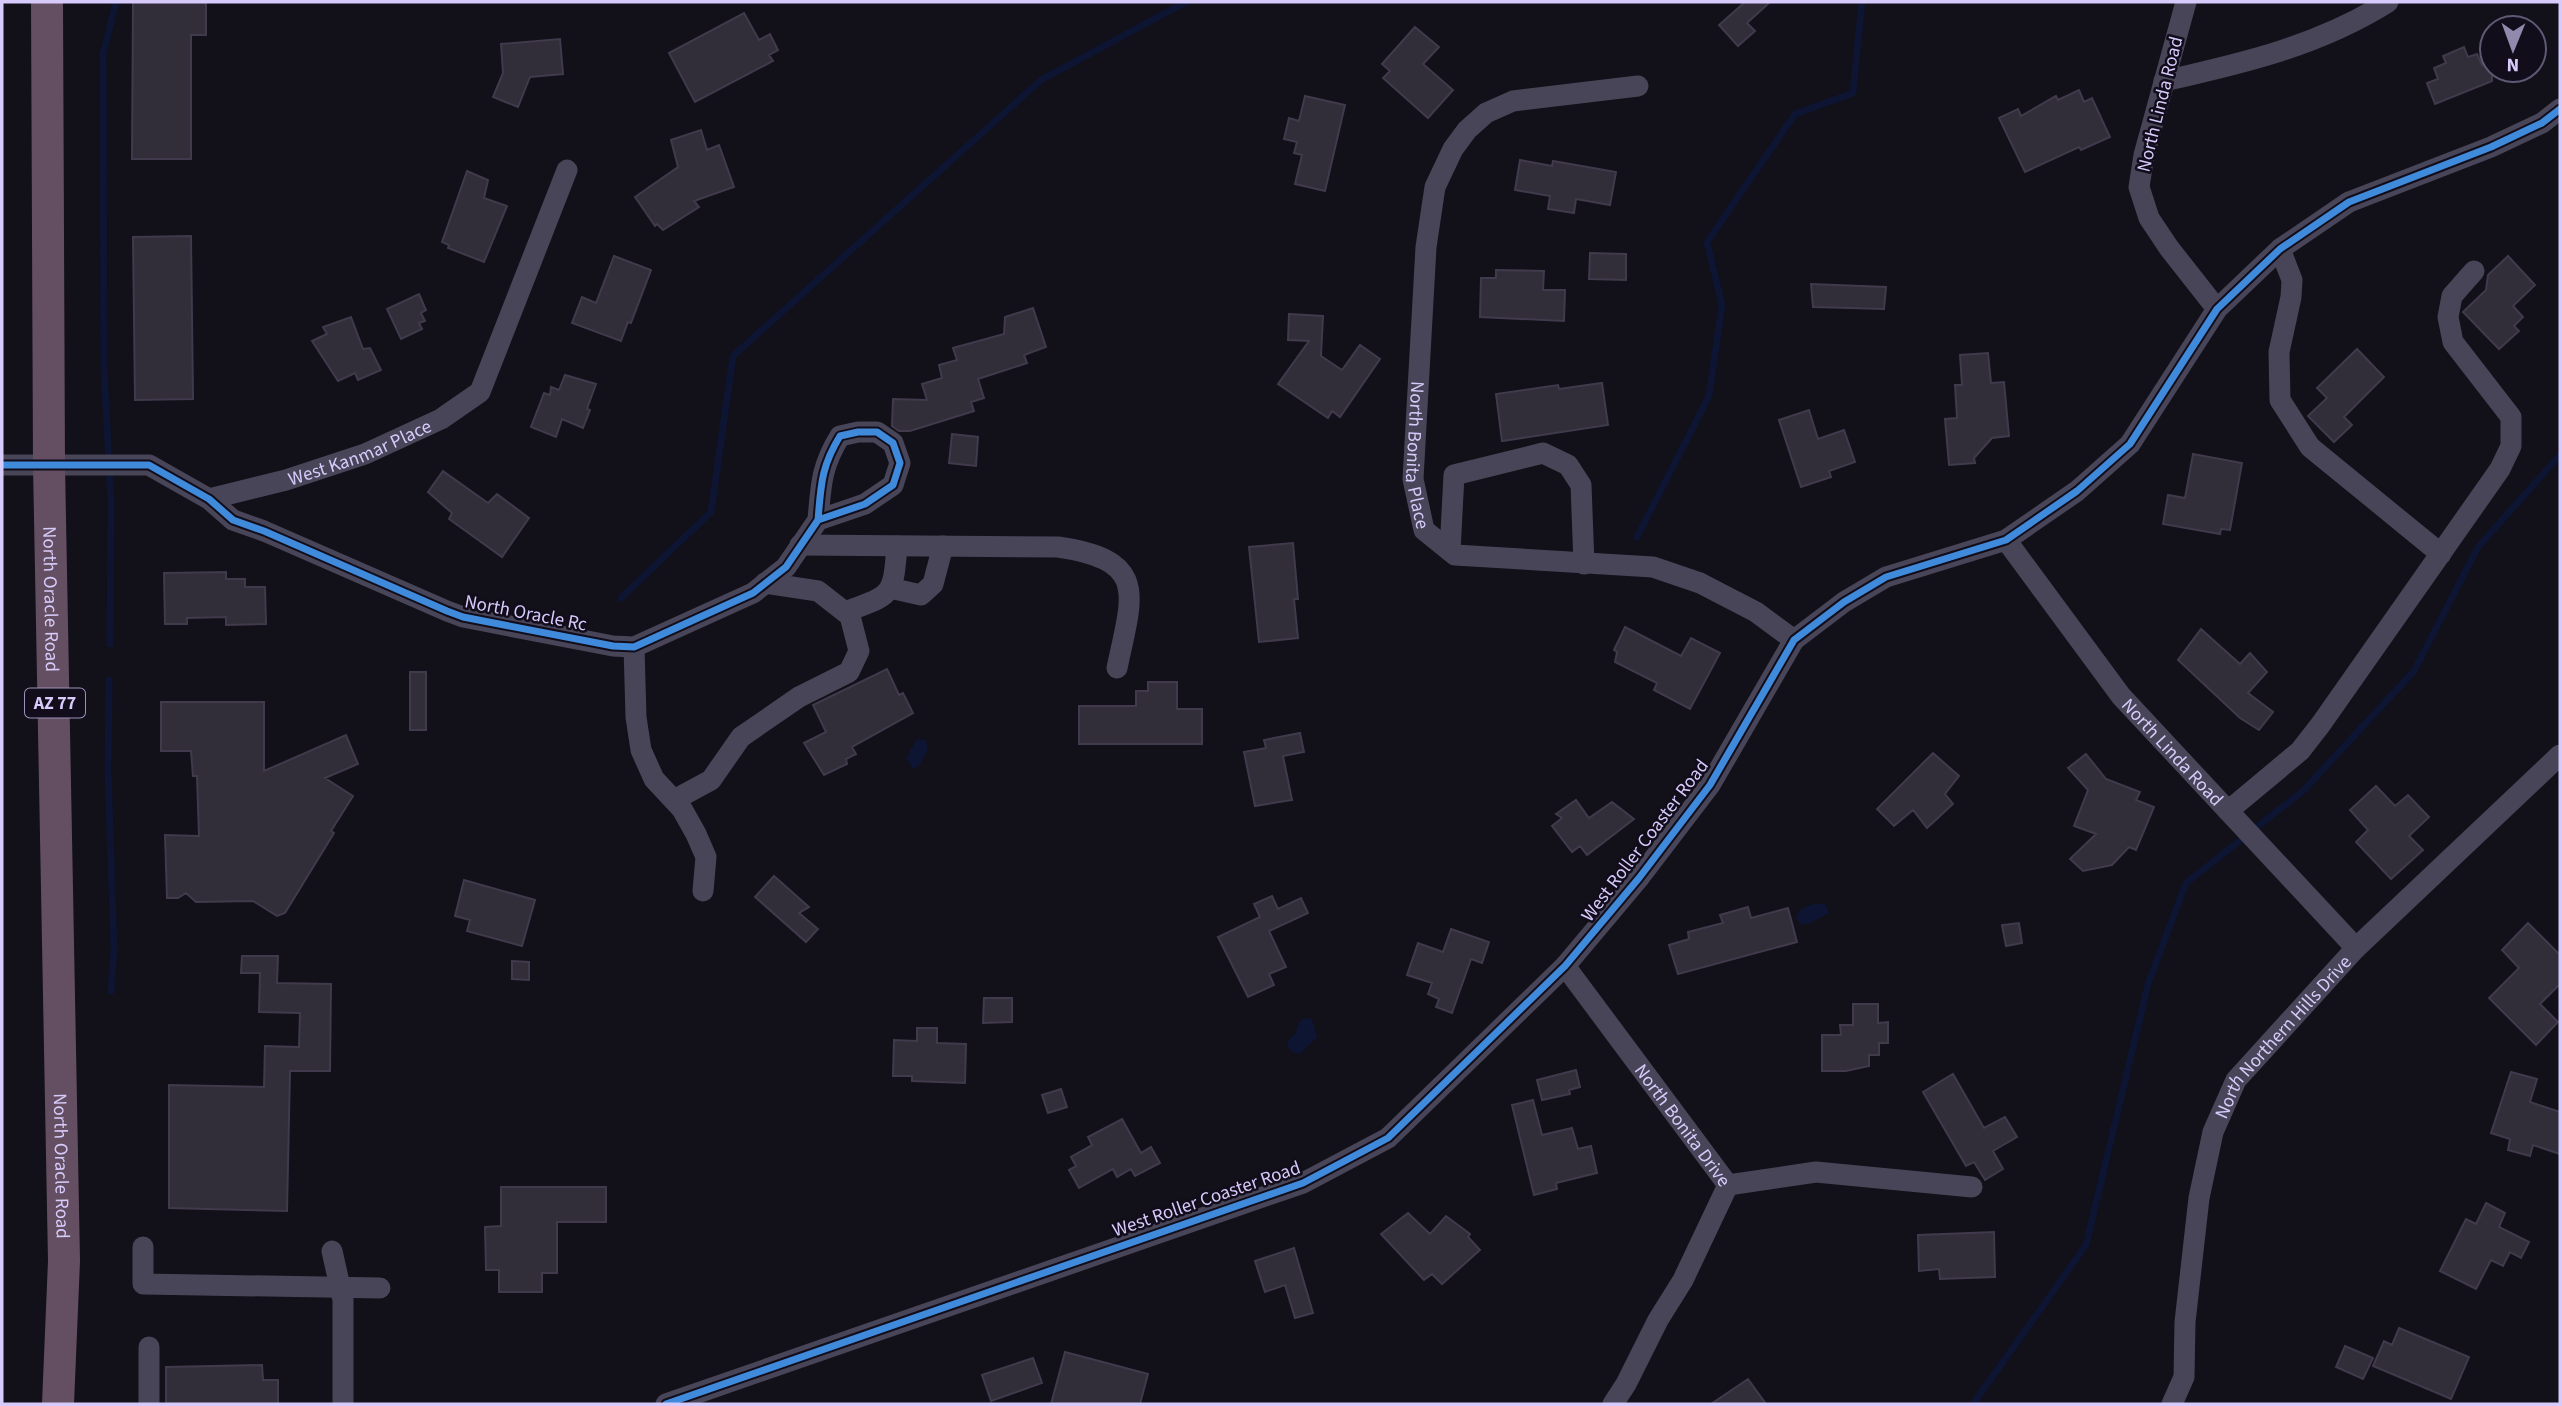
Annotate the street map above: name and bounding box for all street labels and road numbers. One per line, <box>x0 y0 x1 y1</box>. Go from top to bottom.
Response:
street label: North Linda Road <box>2131 34 2190 175</box>
street label: North Bonita Place <box>1398 380 1435 532</box>
street label: West Kanmar Place <box>285 413 436 493</box>
street label: North Oracle Road <box>35 526 65 672</box>
street label: North Oracle Rc <box>462 588 590 639</box>
road number: AZ 77 <box>25 688 85 718</box>
street label: North Linda Road <box>2115 693 2229 813</box>
street label: West Roller Coaster Road <box>1575 754 1715 928</box>
street label: North Northern Hills Drive <box>2209 950 2358 1123</box>
street label: North Bonita Drive <box>1627 1059 1737 1193</box>
street label: North Oracle Road <box>46 1093 76 1239</box>
street label: West Roller Coaster Road <box>1109 1155 1304 1244</box>

